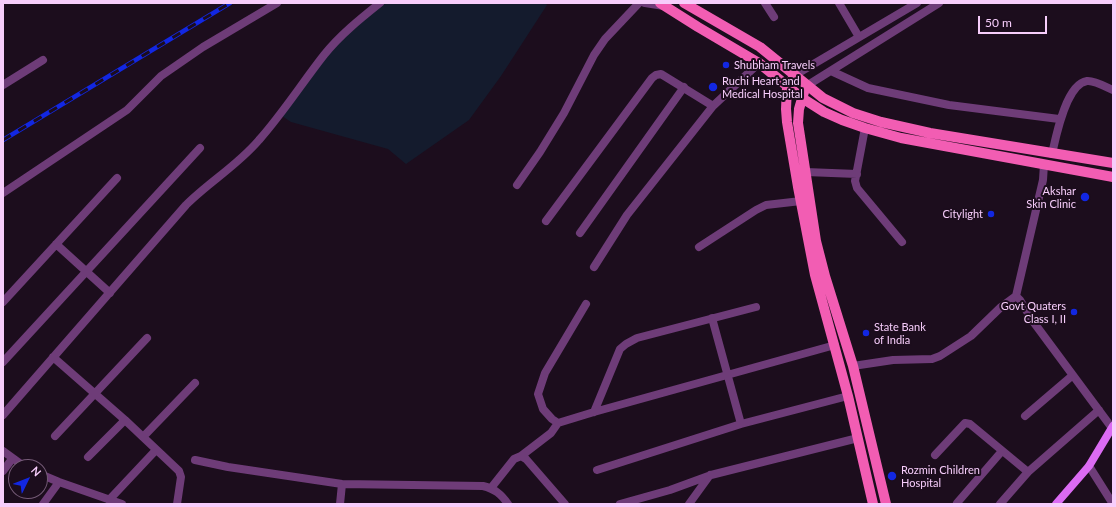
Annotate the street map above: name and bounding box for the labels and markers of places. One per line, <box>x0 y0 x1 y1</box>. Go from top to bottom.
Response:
place label: Shubham Travels <box>734 58 815 72</box>
marker: Shubham Travels <box>721 60 731 70</box>
place label: Ruchi Heart and Medical Hospital <box>722 74 803 100</box>
marker: Ruchi Heart and Medical Hospital <box>707 81 719 93</box>
place label: Akshar Skin Clinic <box>1026 184 1076 210</box>
marker: Akshar Skin Clinic <box>1079 191 1091 203</box>
place label: Citylight <box>942 207 983 221</box>
marker: Citylight <box>986 209 996 219</box>
place label: Govt Quaters Class I, II <box>1001 299 1066 325</box>
marker: Govt Quaters Class I, II <box>1069 307 1079 317</box>
place label: State Bank of India <box>874 320 926 346</box>
marker: State Bank of India <box>861 328 871 338</box>
place label: Rozmin Children Hospital <box>901 463 980 489</box>
marker: Rozmin Children Hospital <box>886 470 898 482</box>

